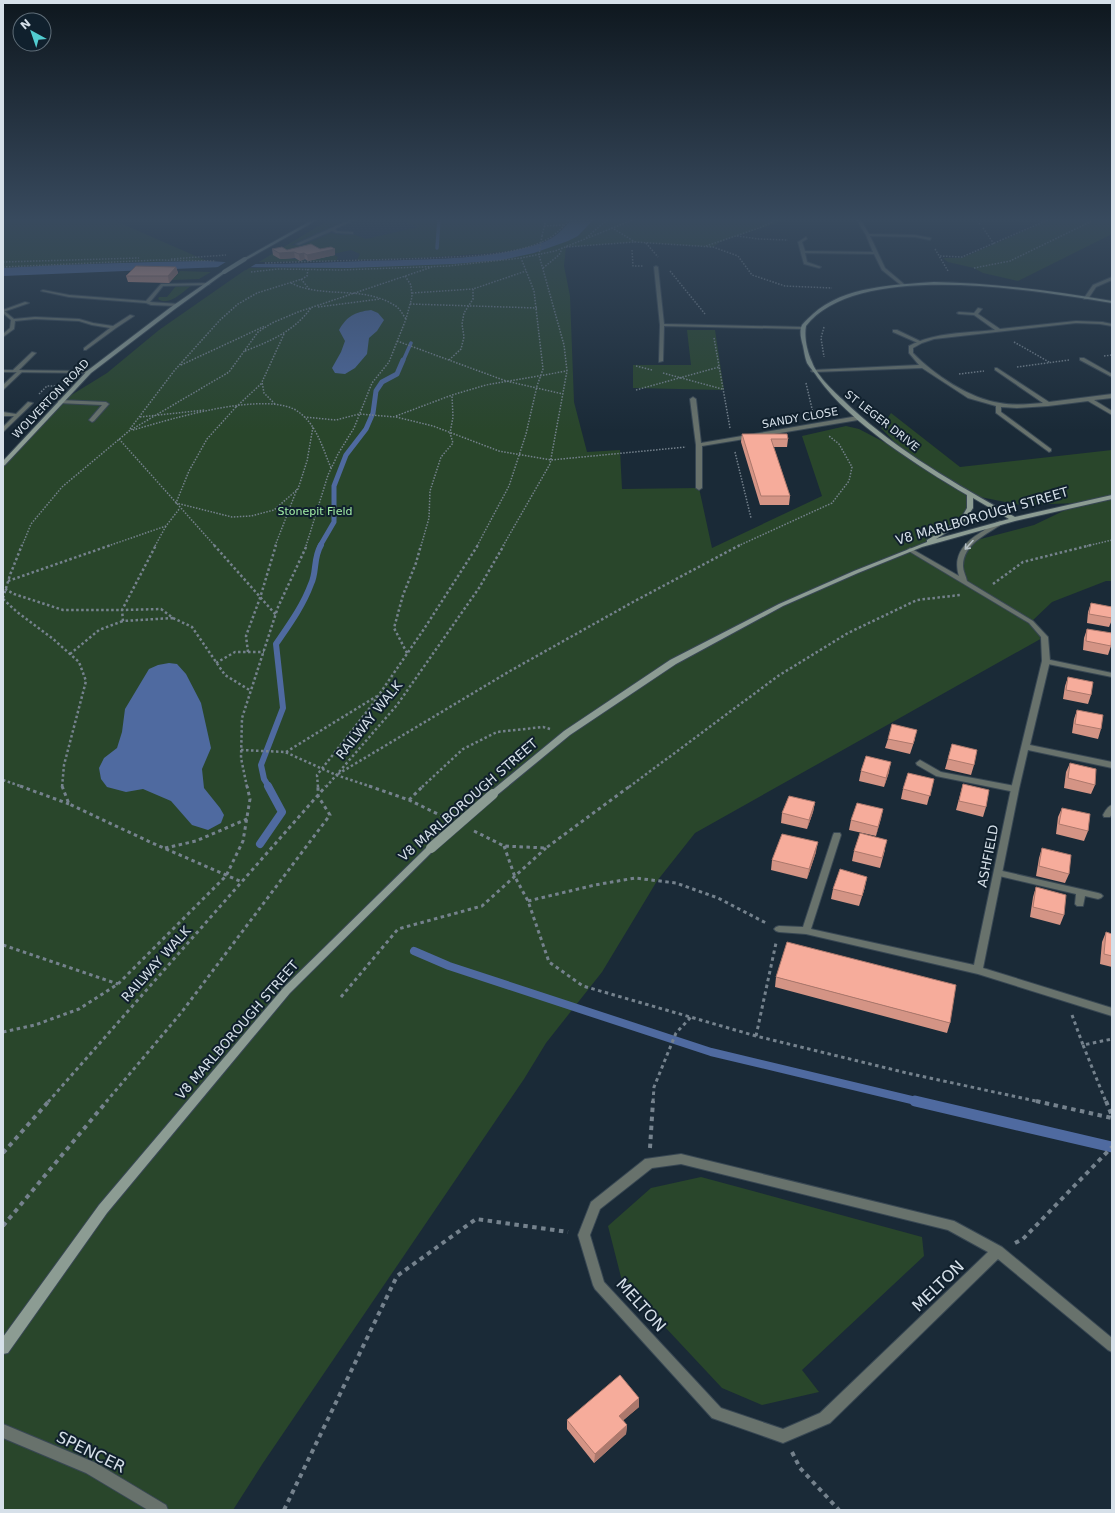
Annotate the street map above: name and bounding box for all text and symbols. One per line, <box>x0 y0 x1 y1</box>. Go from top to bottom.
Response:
north arrow <box>12 12 52 52</box>
text: N <box>18 17 34 33</box>
street label: WOLVERTON ROAD <box>10 357 92 441</box>
street label: ST LEGER DRIVE <box>842 388 922 454</box>
street label: SANDY CLOSE <box>761 405 839 431</box>
street label: V8 MARLBOROUGH STREET <box>894 484 1070 548</box>
park label: Stonepit Field <box>277 505 353 518</box>
one-way arrow <box>965 540 974 550</box>
street label: RAILWAY WALK <box>333 678 405 762</box>
street label: V8 MARLBOROUGH STREET <box>396 736 540 864</box>
street label: ASHFIELD <box>975 823 1001 889</box>
street label: RAILWAY WALK <box>118 923 194 1005</box>
street label: V8 MARLBOROUGH STREET <box>173 958 301 1102</box>
street label: MELTON <box>908 1257 968 1315</box>
street label: MELTON <box>612 1275 670 1335</box>
street label: SPENCER <box>53 1427 129 1477</box>

